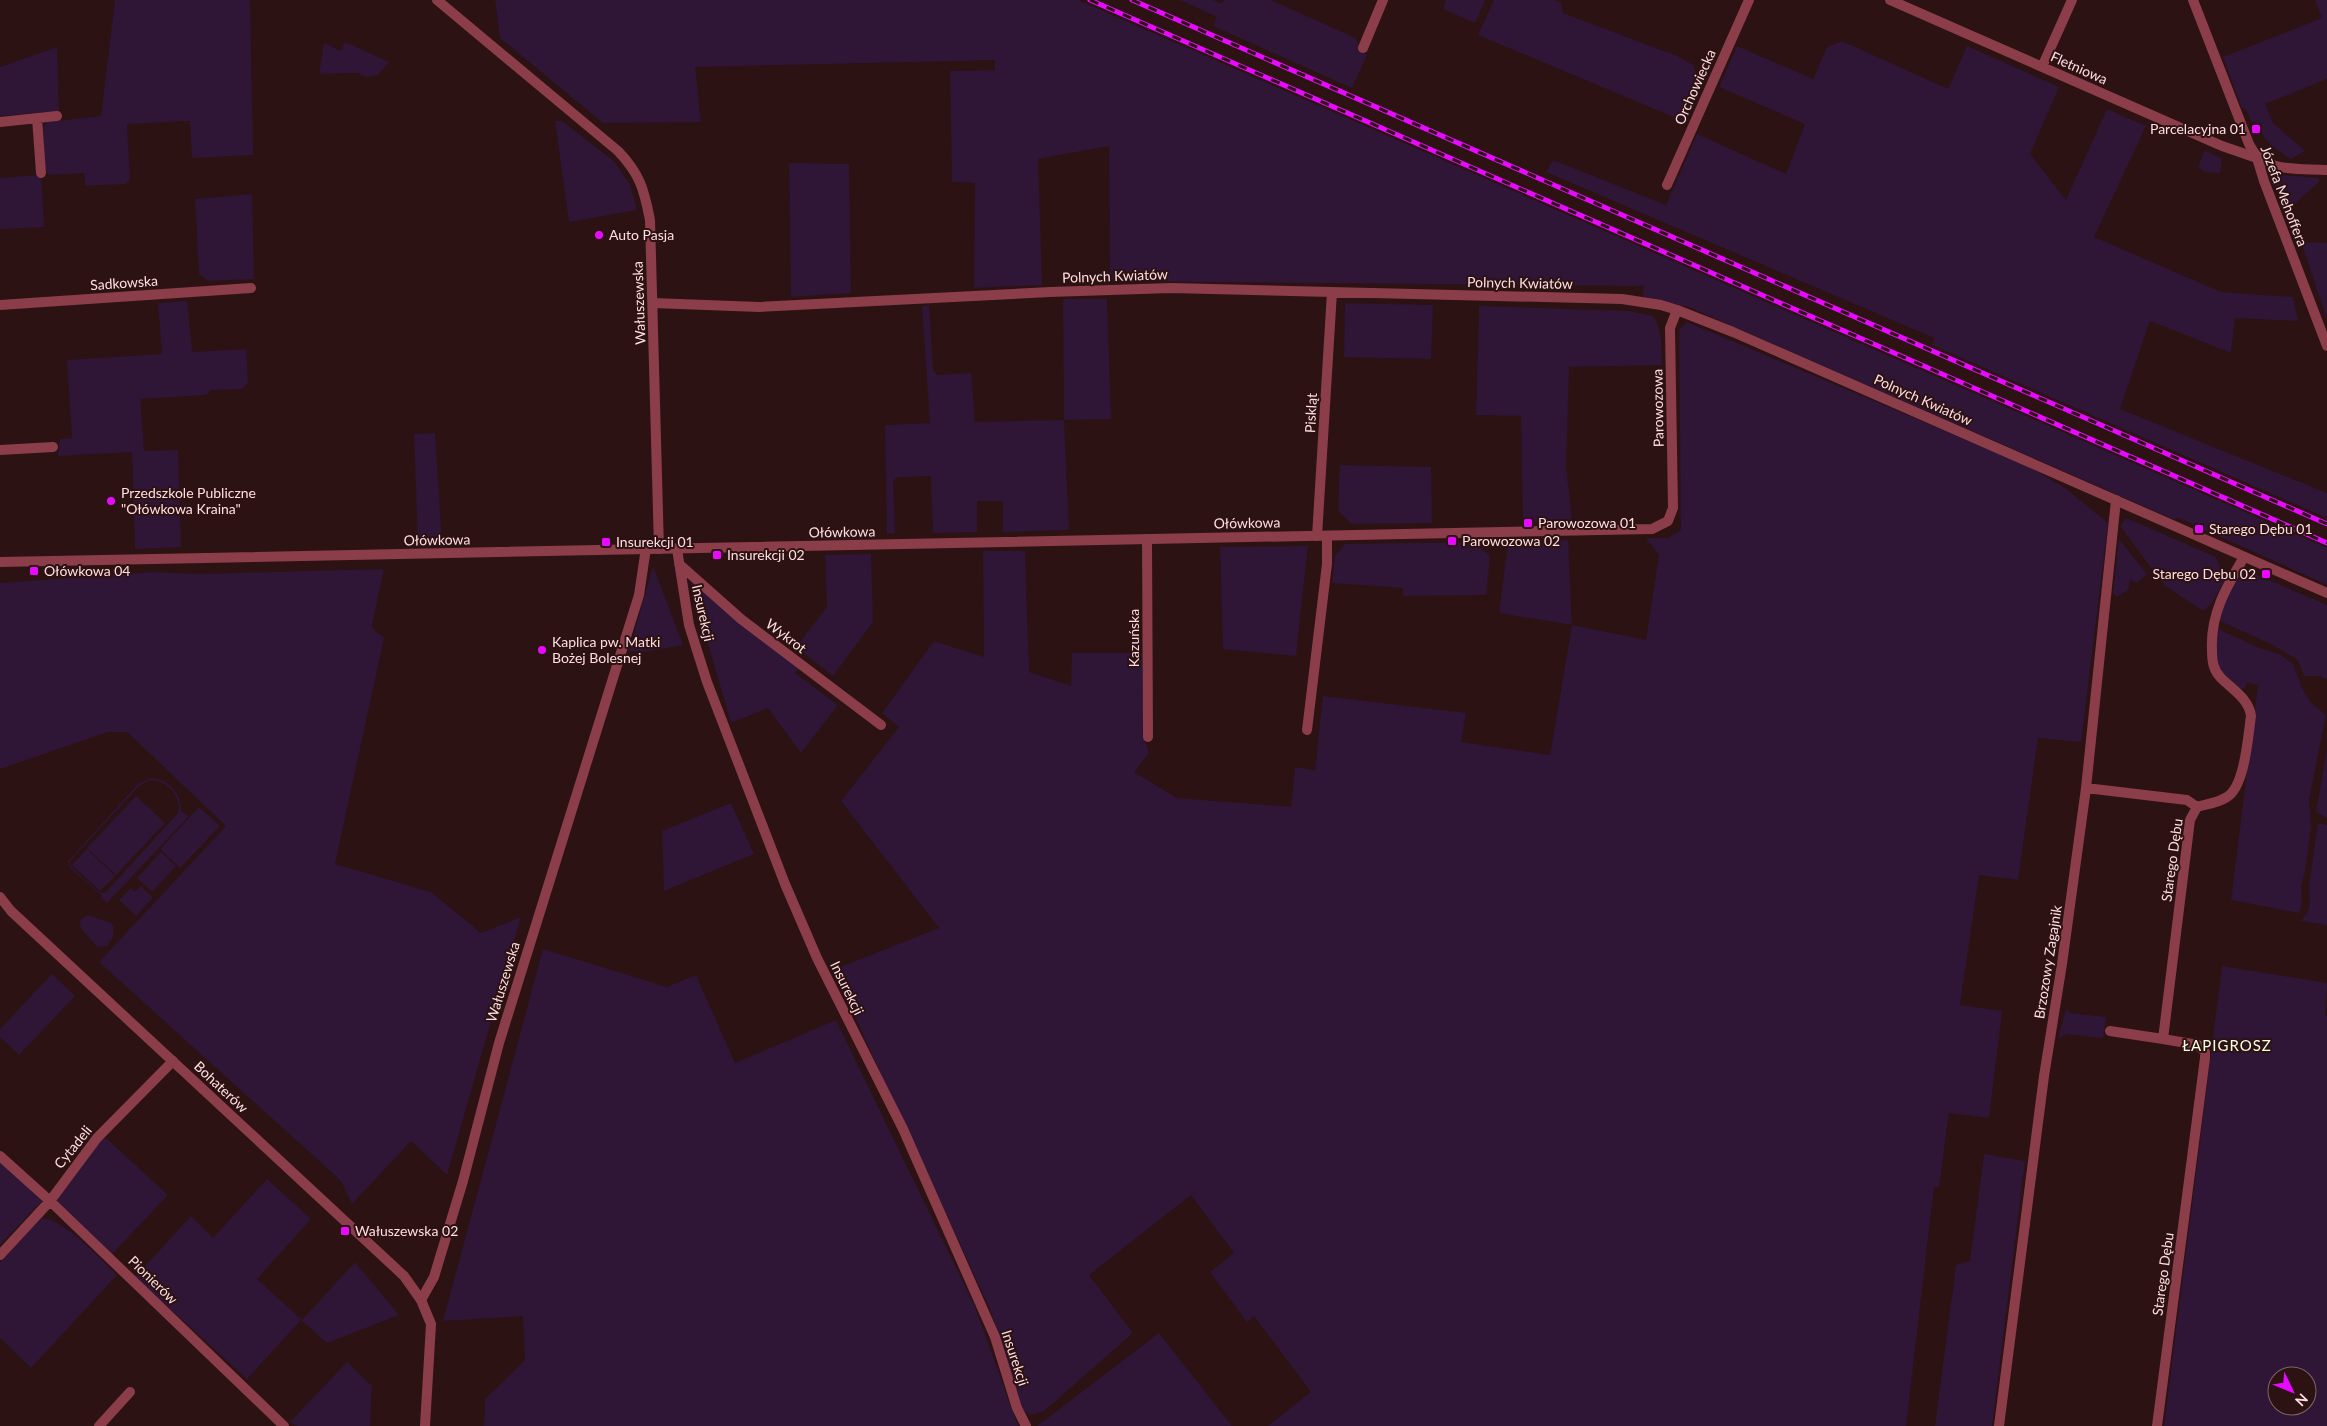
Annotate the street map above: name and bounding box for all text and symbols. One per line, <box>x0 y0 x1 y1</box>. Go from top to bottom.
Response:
street label: Orchowiecka <box>1670 46 1719 127</box>
street label: Fletniowa <box>2048 48 2110 88</box>
place label: Parcelacyjna 01 <box>2150 120 2246 137</box>
marker: Parcelacyjna 01 <box>2250 123 2262 135</box>
street label: Józefa Mehoffera <box>2257 143 2312 249</box>
place label: Auto Pasja <box>609 226 674 243</box>
marker: Auto Pasja <box>593 229 605 241</box>
street label: Wałuszewska <box>629 261 648 345</box>
street label: Polnych Kwiatów <box>1062 265 1168 286</box>
street label: Sadkowska <box>89 272 158 293</box>
street label: Polnych Kwiatów <box>1467 273 1573 292</box>
street label: Parowozowa <box>1648 369 1667 447</box>
street label: Polnych Kwiatów <box>1871 370 1975 429</box>
street label: Piskląt <box>1301 393 1320 433</box>
place label: Przedszkole Publiczne "Ołówkowa Kraina" <box>121 484 256 517</box>
marker: Przedszkole Publiczne "Ołówkowa Kraina" <box>105 495 117 507</box>
street label: Ołówkowa <box>1214 513 1280 532</box>
place label: Parowozowa 01 <box>1538 514 1636 531</box>
marker: Parowozowa 01 <box>1522 517 1534 529</box>
place label: Starego Dębu 01 <box>2209 520 2313 537</box>
street label: Ołówkowa <box>809 522 875 541</box>
marker: Starego Dębu 01 <box>2193 523 2205 535</box>
street label: Ołówkowa <box>404 530 470 549</box>
place label: Parowozowa 02 <box>1462 532 1560 549</box>
place label: Insurekcji 01 <box>616 533 694 550</box>
marker: Parowozowa 02 <box>1446 535 1458 547</box>
marker: Insurekcji 01 <box>600 536 612 548</box>
place label: Insurekcji 02 <box>727 546 805 563</box>
marker: Insurekcji 02 <box>711 549 723 561</box>
place label: Ołówkowa 04 <box>44 562 130 579</box>
marker: Ołówkowa 04 <box>28 565 40 577</box>
place label: Starego Dębu 02 <box>2152 565 2256 582</box>
marker: Starego Dębu 02 <box>2260 568 2272 580</box>
street label: Insurekcji <box>689 583 718 643</box>
street label: Kazuńska <box>1125 609 1142 667</box>
street label: Wykrot <box>763 615 810 656</box>
place label: Kaplica pw. Matki Bożej Bolesnej <box>552 633 660 666</box>
marker: Kaplica pw. Matki Bożej Bolesnej <box>536 644 548 656</box>
street label: Starego Dębu <box>2157 817 2186 903</box>
street label: Brzozowy Zagajnik <box>2030 903 2065 1020</box>
street label: Wałuszewska <box>482 939 523 1024</box>
street label: Insurekcji <box>827 958 868 1017</box>
district label: ŁAPIGROSZ <box>2182 1036 2272 1054</box>
street label: Bohaterów <box>191 1057 252 1116</box>
street label: Cytadeli <box>50 1122 95 1172</box>
place label: Wałuszewska 02 <box>355 1222 458 1239</box>
marker: Wałuszewska 02 <box>339 1225 351 1237</box>
street label: Starego Dębu <box>2148 1231 2177 1317</box>
street label: Pionierów <box>125 1252 182 1307</box>
street label: Insurekcji <box>998 1328 1032 1388</box>
north arrow <box>2267 1366 2317 1416</box>
text: N <box>2292 1390 2312 1410</box>

